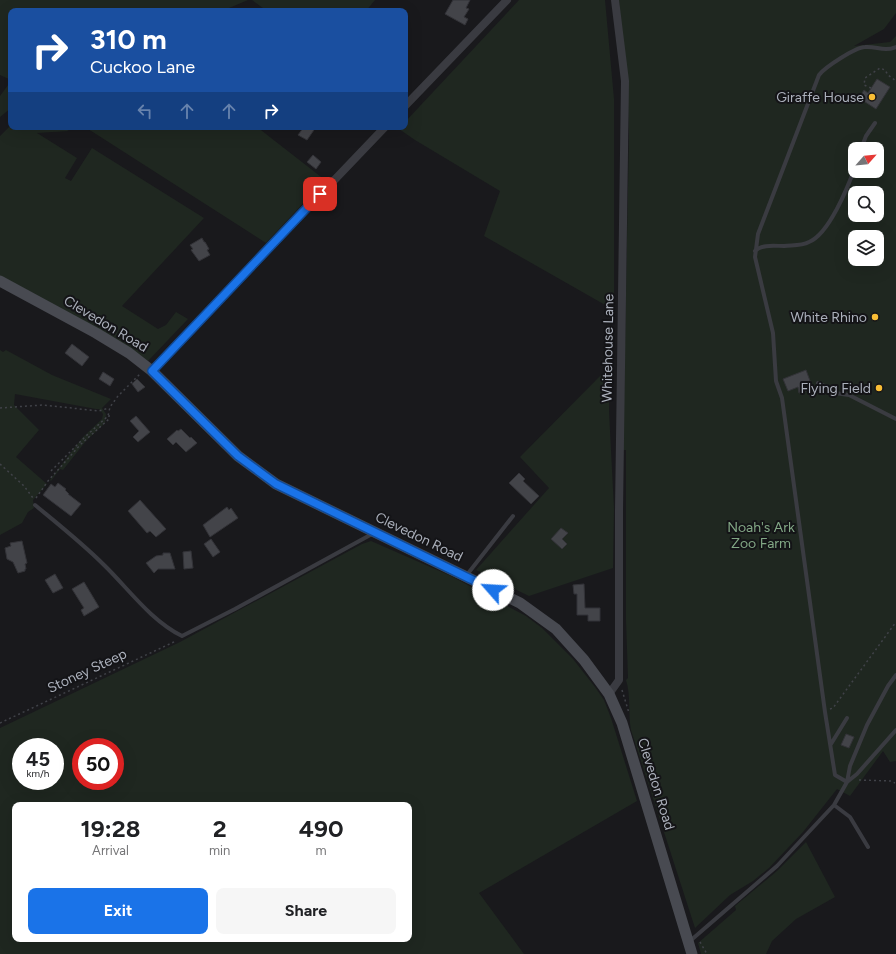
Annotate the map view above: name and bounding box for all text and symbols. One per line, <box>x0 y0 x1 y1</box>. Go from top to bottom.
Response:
text: 310 m <box>90 22 167 56</box>
icon: right <box>24 24 76 76</box>
text: Cuckoo Lane <box>90 56 195 78</box>
place label: Giraffe House <box>776 89 864 106</box>
marker: Giraffe House <box>867 92 877 102</box>
icon: left <box>134 100 156 122</box>
icon: ahead <box>176 100 198 122</box>
icon: ahead <box>218 100 240 122</box>
icon: right <box>260 100 282 122</box>
north arrow <box>848 142 884 178</box>
map controls <box>848 142 884 266</box>
pin <box>303 177 337 211</box>
icon: arrive <box>309 183 331 205</box>
button: search <box>848 186 884 222</box>
button: layers <box>848 230 884 266</box>
street label: Clevedon Road <box>61 292 151 356</box>
street label: Whitehouse Lane <box>599 293 617 402</box>
place label: White Rhino <box>790 309 867 326</box>
marker: White Rhino <box>870 312 880 322</box>
place label: Flying Field <box>800 380 871 397</box>
marker: Flying Field <box>874 383 884 393</box>
street label: Clevedon Road <box>372 508 466 566</box>
park label: Noah's Ark Zoo Farm <box>727 519 795 552</box>
position arrow <box>472 569 514 611</box>
street label: Stoney Steep <box>45 645 129 697</box>
street label: Clevedon Road <box>634 736 678 832</box>
speed limit sign: 50 <box>72 738 124 790</box>
text: 45 <box>26 747 50 771</box>
text: km/h <box>27 767 49 780</box>
text: 19:28 <box>81 814 140 843</box>
text: 2 <box>213 814 227 843</box>
text: 490 <box>299 814 343 843</box>
text: Arrival <box>92 843 129 858</box>
text: min <box>209 843 230 858</box>
text: m <box>316 843 327 858</box>
button: Exit <box>28 888 208 934</box>
button: Share <box>216 888 396 934</box>

